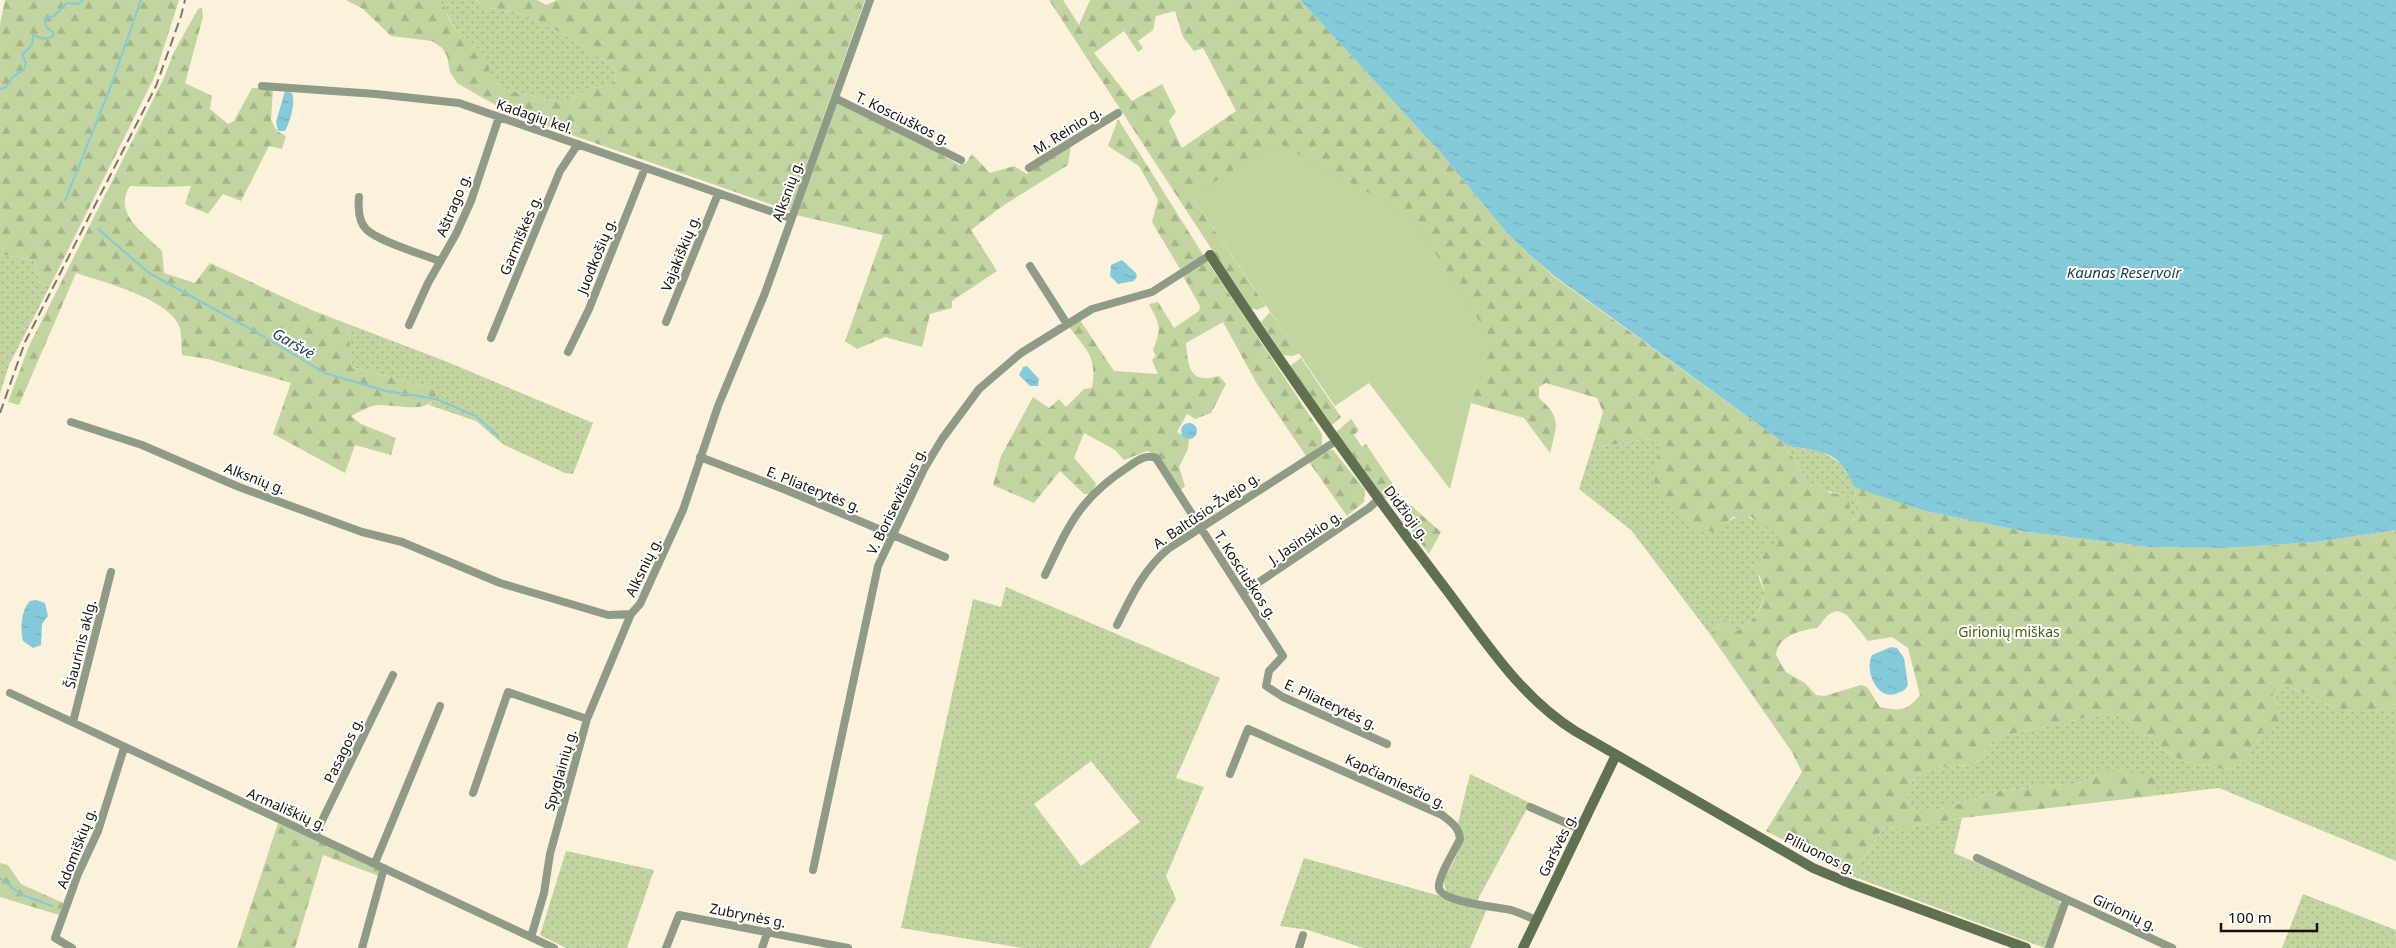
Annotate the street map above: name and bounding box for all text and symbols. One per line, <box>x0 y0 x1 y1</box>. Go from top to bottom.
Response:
street label: T. Kosciuškos g. <box>853 87 953 149</box>
street label: Kadagių kel. <box>494 94 576 138</box>
street label: M. Reinio g. <box>1029 102 1105 158</box>
street label: Alksnių g. <box>767 158 807 224</box>
street label: Aštrago g. <box>431 170 475 240</box>
street label: Garmiškės g. <box>495 192 545 278</box>
street label: Vajakiškių g. <box>656 212 704 294</box>
street label: Juodkošių g. <box>571 215 620 299</box>
water label: Kaunas Reservoir <box>2067 262 2182 282</box>
water label: Garšvė <box>269 323 319 363</box>
street label: V. Borisevičiaus g. <box>862 444 930 558</box>
street label: Alksnių g. <box>222 458 288 498</box>
street label: E. Pliaterytės g. <box>764 461 864 517</box>
street label: A. Baltūsio-Žvejo g. <box>1149 467 1263 553</box>
street label: Didžioji g. <box>1380 482 1434 544</box>
street label: J. Jasinskio g. <box>1263 506 1345 570</box>
street label: T. Kosciuškos g. <box>1210 527 1282 623</box>
street label: Alksnių g. <box>621 534 665 600</box>
street label: Šiaurinis aklg. <box>60 597 100 691</box>
park label: Girionių miškas <box>1958 622 2060 641</box>
street label: E. Pliaterytės g. <box>1282 674 1380 734</box>
street label: Pasagos g. <box>319 714 367 786</box>
street label: Spyglainių g. <box>539 727 581 813</box>
street label: Kapčiamiesčio g. <box>1342 749 1450 813</box>
street label: Armališkių g. <box>244 783 330 835</box>
street label: Adomiškių g. <box>52 805 100 891</box>
street label: Garšvės g. <box>1534 810 1580 880</box>
street label: Piliuonos g. <box>1782 828 1858 878</box>
street label: Girionių g. <box>2090 889 2160 935</box>
street label: Zubrynės g. <box>708 898 788 932</box>
scale bar <box>2221 900 2317 932</box>
text: 100 m <box>2228 907 2272 927</box>

